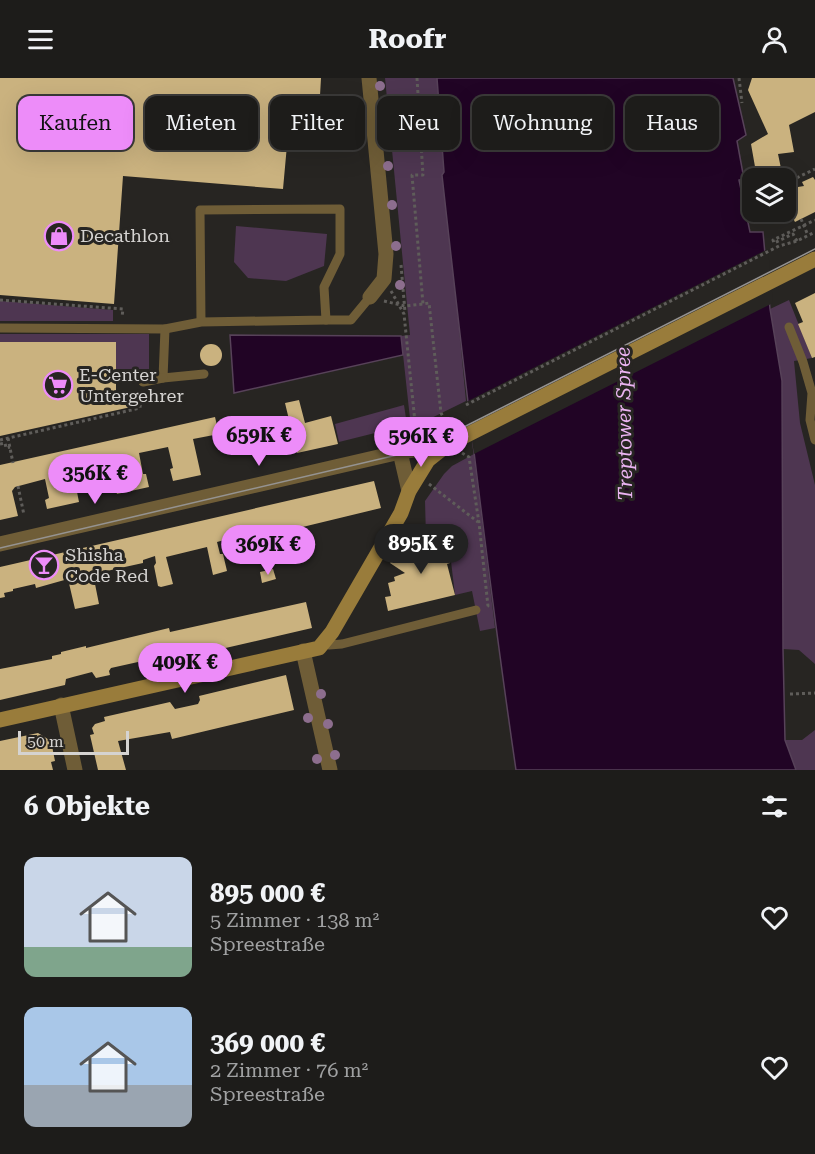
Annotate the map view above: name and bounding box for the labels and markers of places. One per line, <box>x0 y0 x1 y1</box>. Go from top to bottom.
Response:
shop icon: Decathlon <box>43 220 75 252</box>
place label: Decathlon <box>80 225 170 246</box>
place label: E-Center Untergehrer <box>79 364 184 406</box>
supermarket icon: E-Center Untergehrer <box>42 369 74 401</box>
pin: 659K € <box>210 416 308 467</box>
pin: 596K € <box>372 417 470 468</box>
pin: 356K € <box>46 454 144 505</box>
pin: 895K € <box>372 524 470 575</box>
pin: 369K € <box>219 525 317 576</box>
place label: Shisha Code Red <box>65 544 149 586</box>
bar icon: Shisha Code Red <box>28 549 60 581</box>
pin: 409K € <box>136 643 234 694</box>

